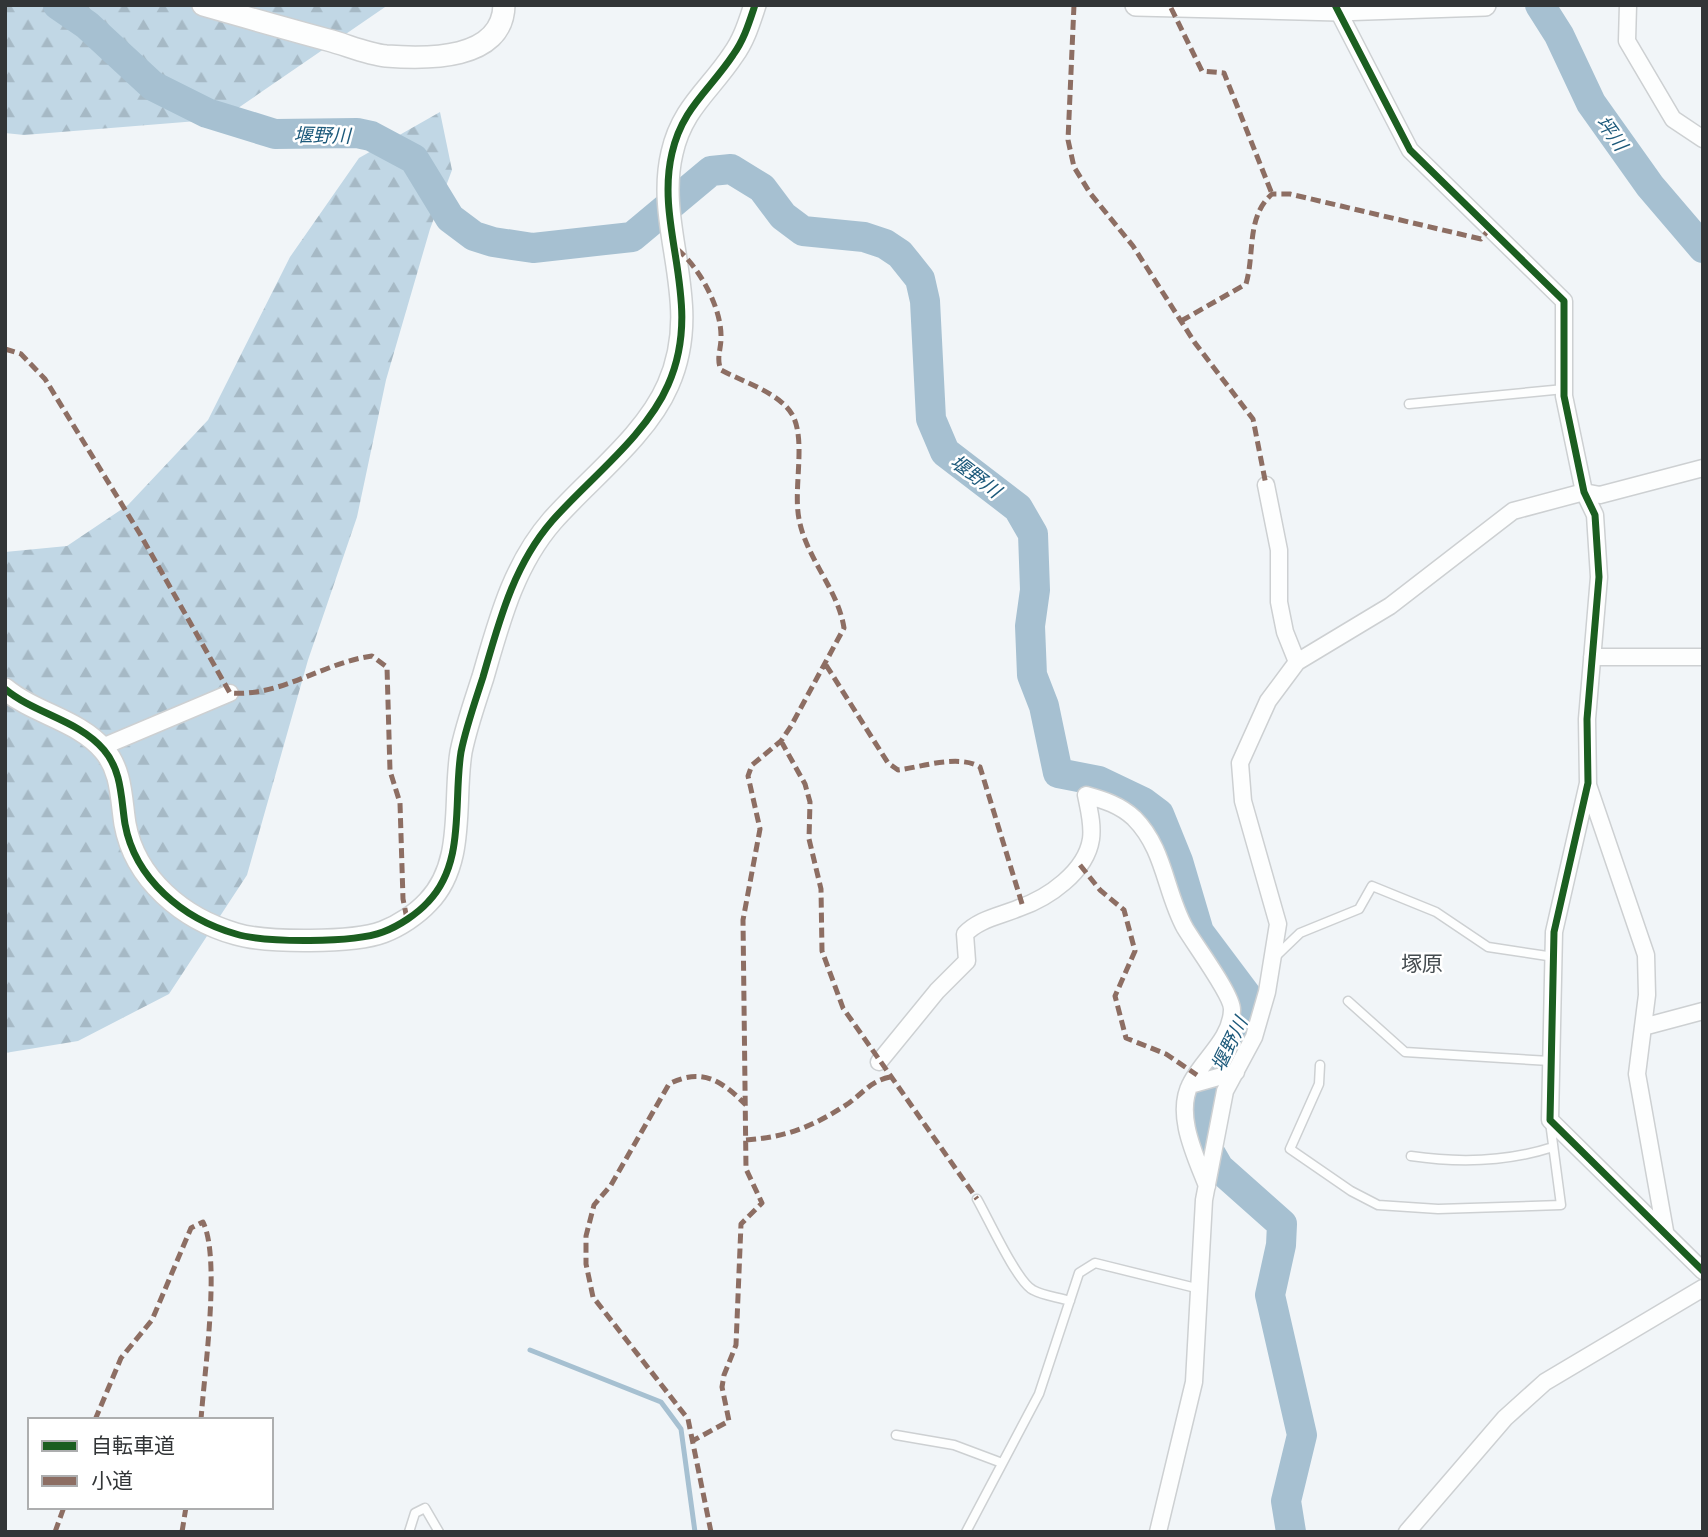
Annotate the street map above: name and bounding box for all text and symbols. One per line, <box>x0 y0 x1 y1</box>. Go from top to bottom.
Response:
water label: 坪川 <box>1590 110 1635 158</box>
water label: 堰野川 <box>293 122 353 150</box>
water label: 堰野川 <box>945 448 1008 506</box>
district label: 塚原 <box>1401 949 1443 978</box>
water label: 堰野川 <box>1205 1011 1255 1076</box>
legend <box>28 1418 273 1509</box>
text: 自転車道 <box>91 1431 175 1460</box>
text: 小道 <box>91 1466 133 1495</box>

